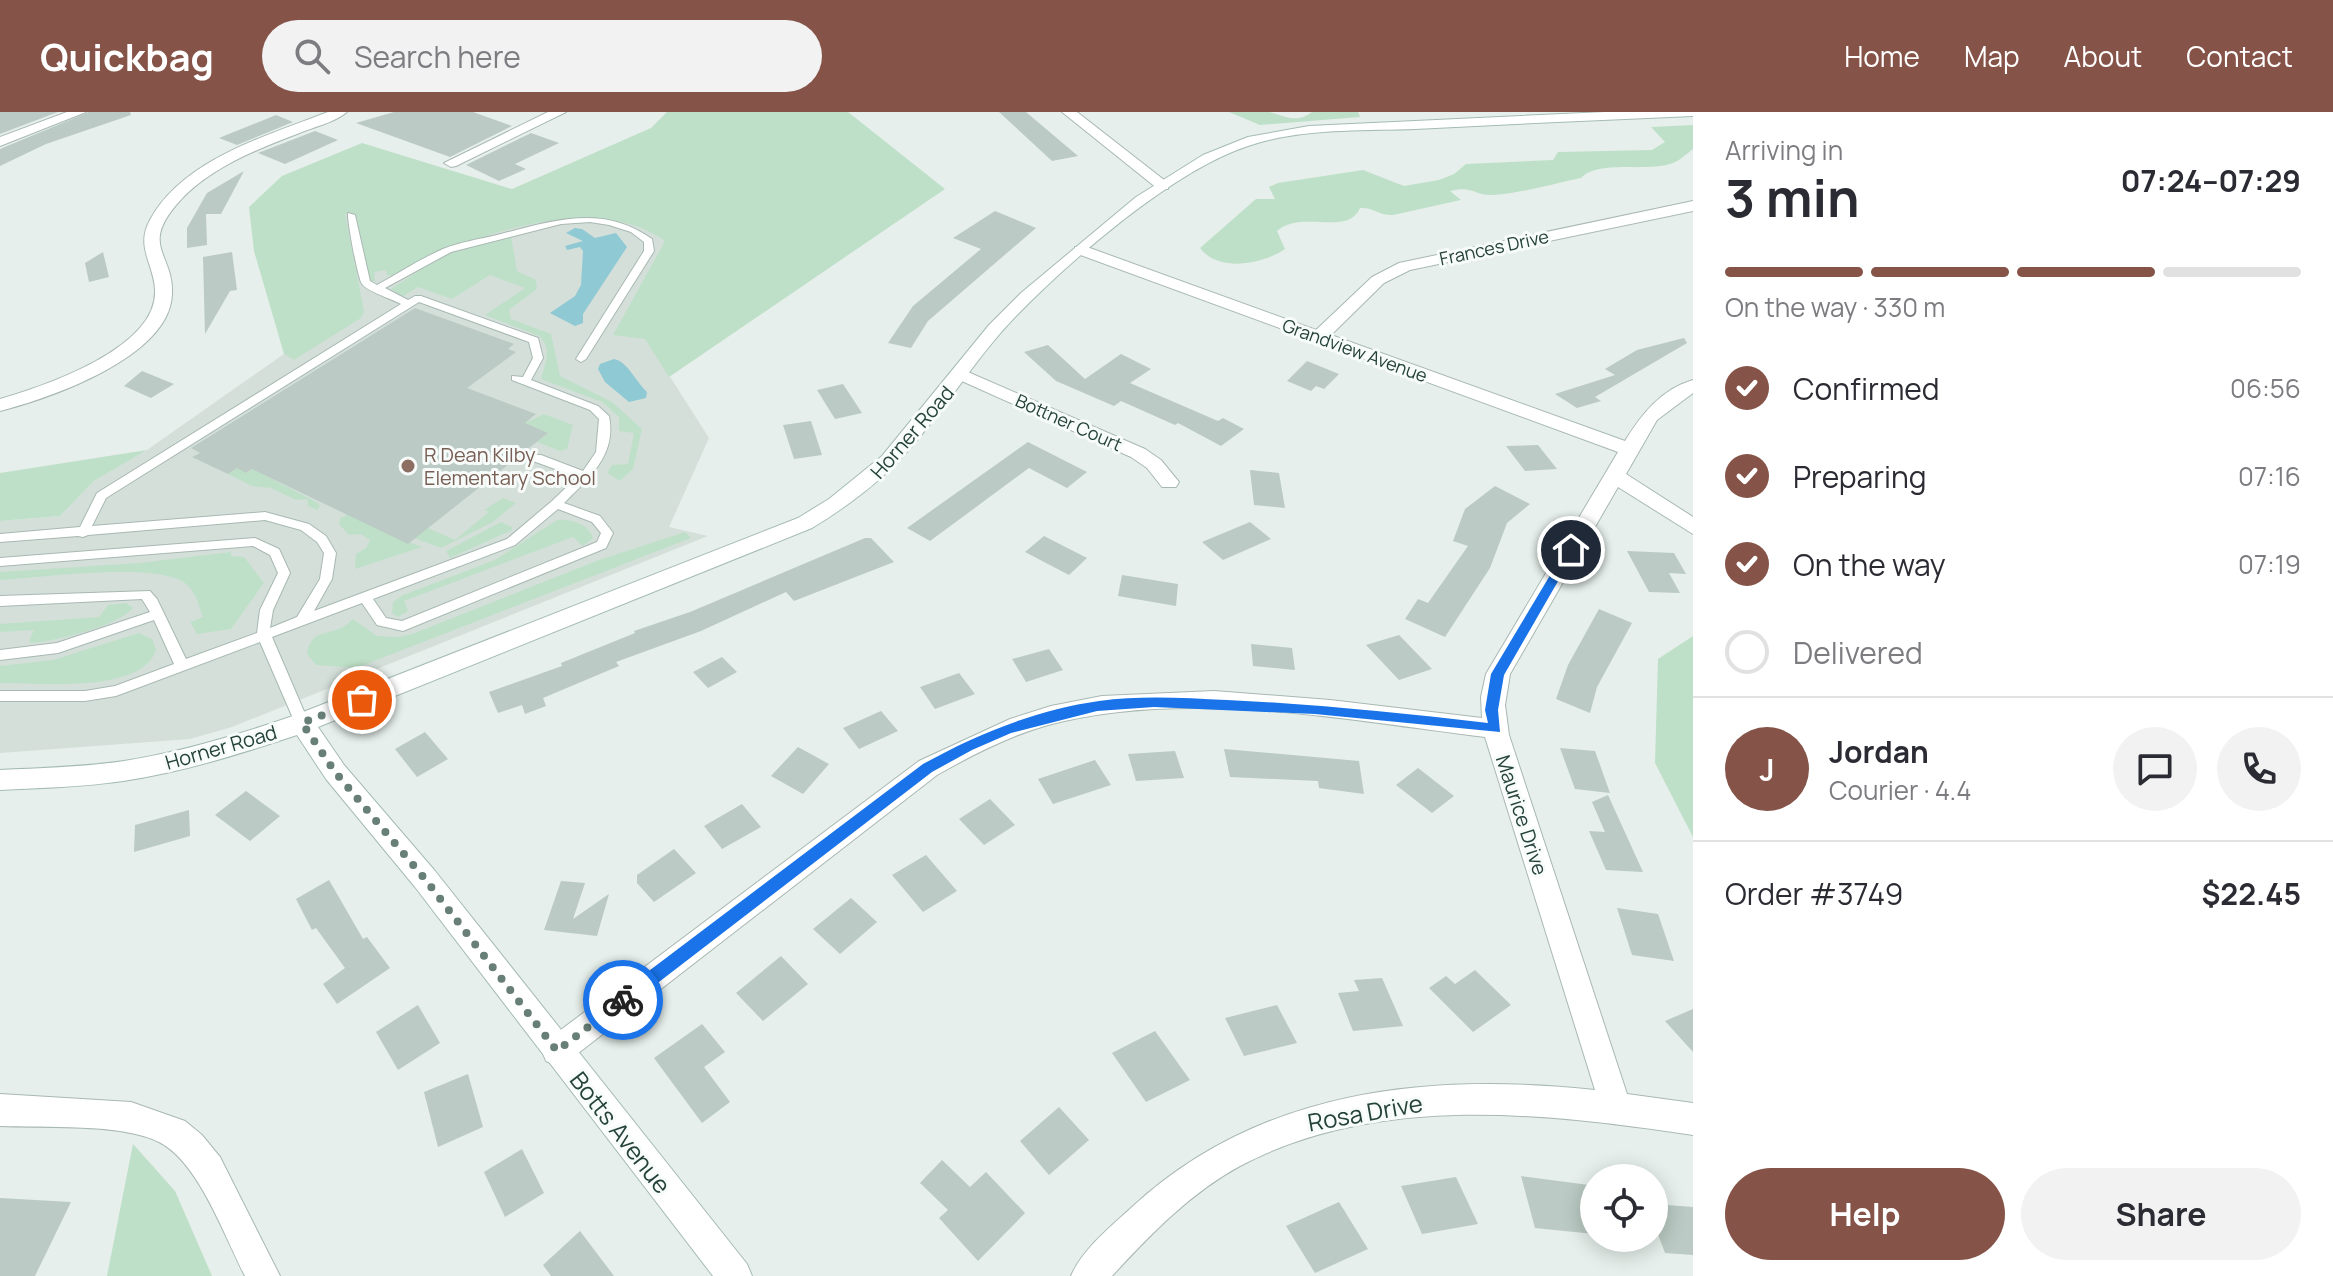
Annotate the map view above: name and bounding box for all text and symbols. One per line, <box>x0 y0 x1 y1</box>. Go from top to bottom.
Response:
search box <box>262 20 822 92</box>
text: Quickbag <box>40 30 214 82</box>
icon: search <box>290 34 334 78</box>
text: Search here <box>354 36 521 77</box>
text: Home <box>1844 37 1920 75</box>
text: Map <box>1964 37 2020 75</box>
text: About <box>2064 37 2142 75</box>
text: Contact <box>2186 37 2293 75</box>
text: Arriving in <box>1725 132 1843 168</box>
text: 07:24–07:29 <box>2121 160 2301 201</box>
text: 3 min <box>1725 162 1860 233</box>
street label: Frances Drive <box>1437 224 1551 270</box>
text: On the way · 330 m <box>1725 289 1945 325</box>
street label: Grandview Avenue <box>1279 313 1431 387</box>
icon: check <box>1725 366 1769 410</box>
text: Confirmed <box>1793 368 1940 409</box>
text: 06:56 <box>2230 370 2301 406</box>
street label: Horner Road <box>864 380 960 484</box>
street label: Bottner Court <box>1012 388 1126 456</box>
place label: R Dean Kilby Elementary School <box>424 441 596 491</box>
icon: check <box>1725 454 1769 498</box>
text: Preparing <box>1793 456 1927 497</box>
marker: R Dean Kilby Elementary School <box>399 457 417 475</box>
text: 07:16 <box>2238 458 2301 494</box>
pin <box>1537 516 1605 584</box>
icon: home <box>1549 528 1593 572</box>
icon: check <box>1725 542 1769 586</box>
text: On the way <box>1793 544 1946 585</box>
text: 07:19 <box>2238 546 2301 582</box>
text: Delivered <box>1793 632 1923 673</box>
pin <box>328 666 396 734</box>
icon: bag <box>340 678 384 722</box>
street label: Horner Road <box>162 718 280 776</box>
button: chat <box>2113 727 2197 811</box>
button: phone <box>2217 727 2301 811</box>
text: Jordan <box>1829 731 1929 772</box>
text: J <box>1759 749 1775 790</box>
street label: Maurice Drive <box>1490 751 1554 879</box>
text: Courier · 4.4 <box>1829 772 1971 808</box>
text: Order #3749 <box>1725 873 1903 914</box>
text: $22.45 <box>2201 873 2301 914</box>
courier <box>583 960 663 1040</box>
icon: bike <box>601 978 645 1022</box>
street label: Botts Avenue <box>563 1064 679 1200</box>
street label: Rosa Drive <box>1305 1086 1425 1138</box>
map controls <box>1580 1164 1668 1252</box>
button: locate <box>1580 1164 1668 1252</box>
button: Help <box>1725 1168 2005 1260</box>
button: Share <box>2021 1168 2301 1260</box>

